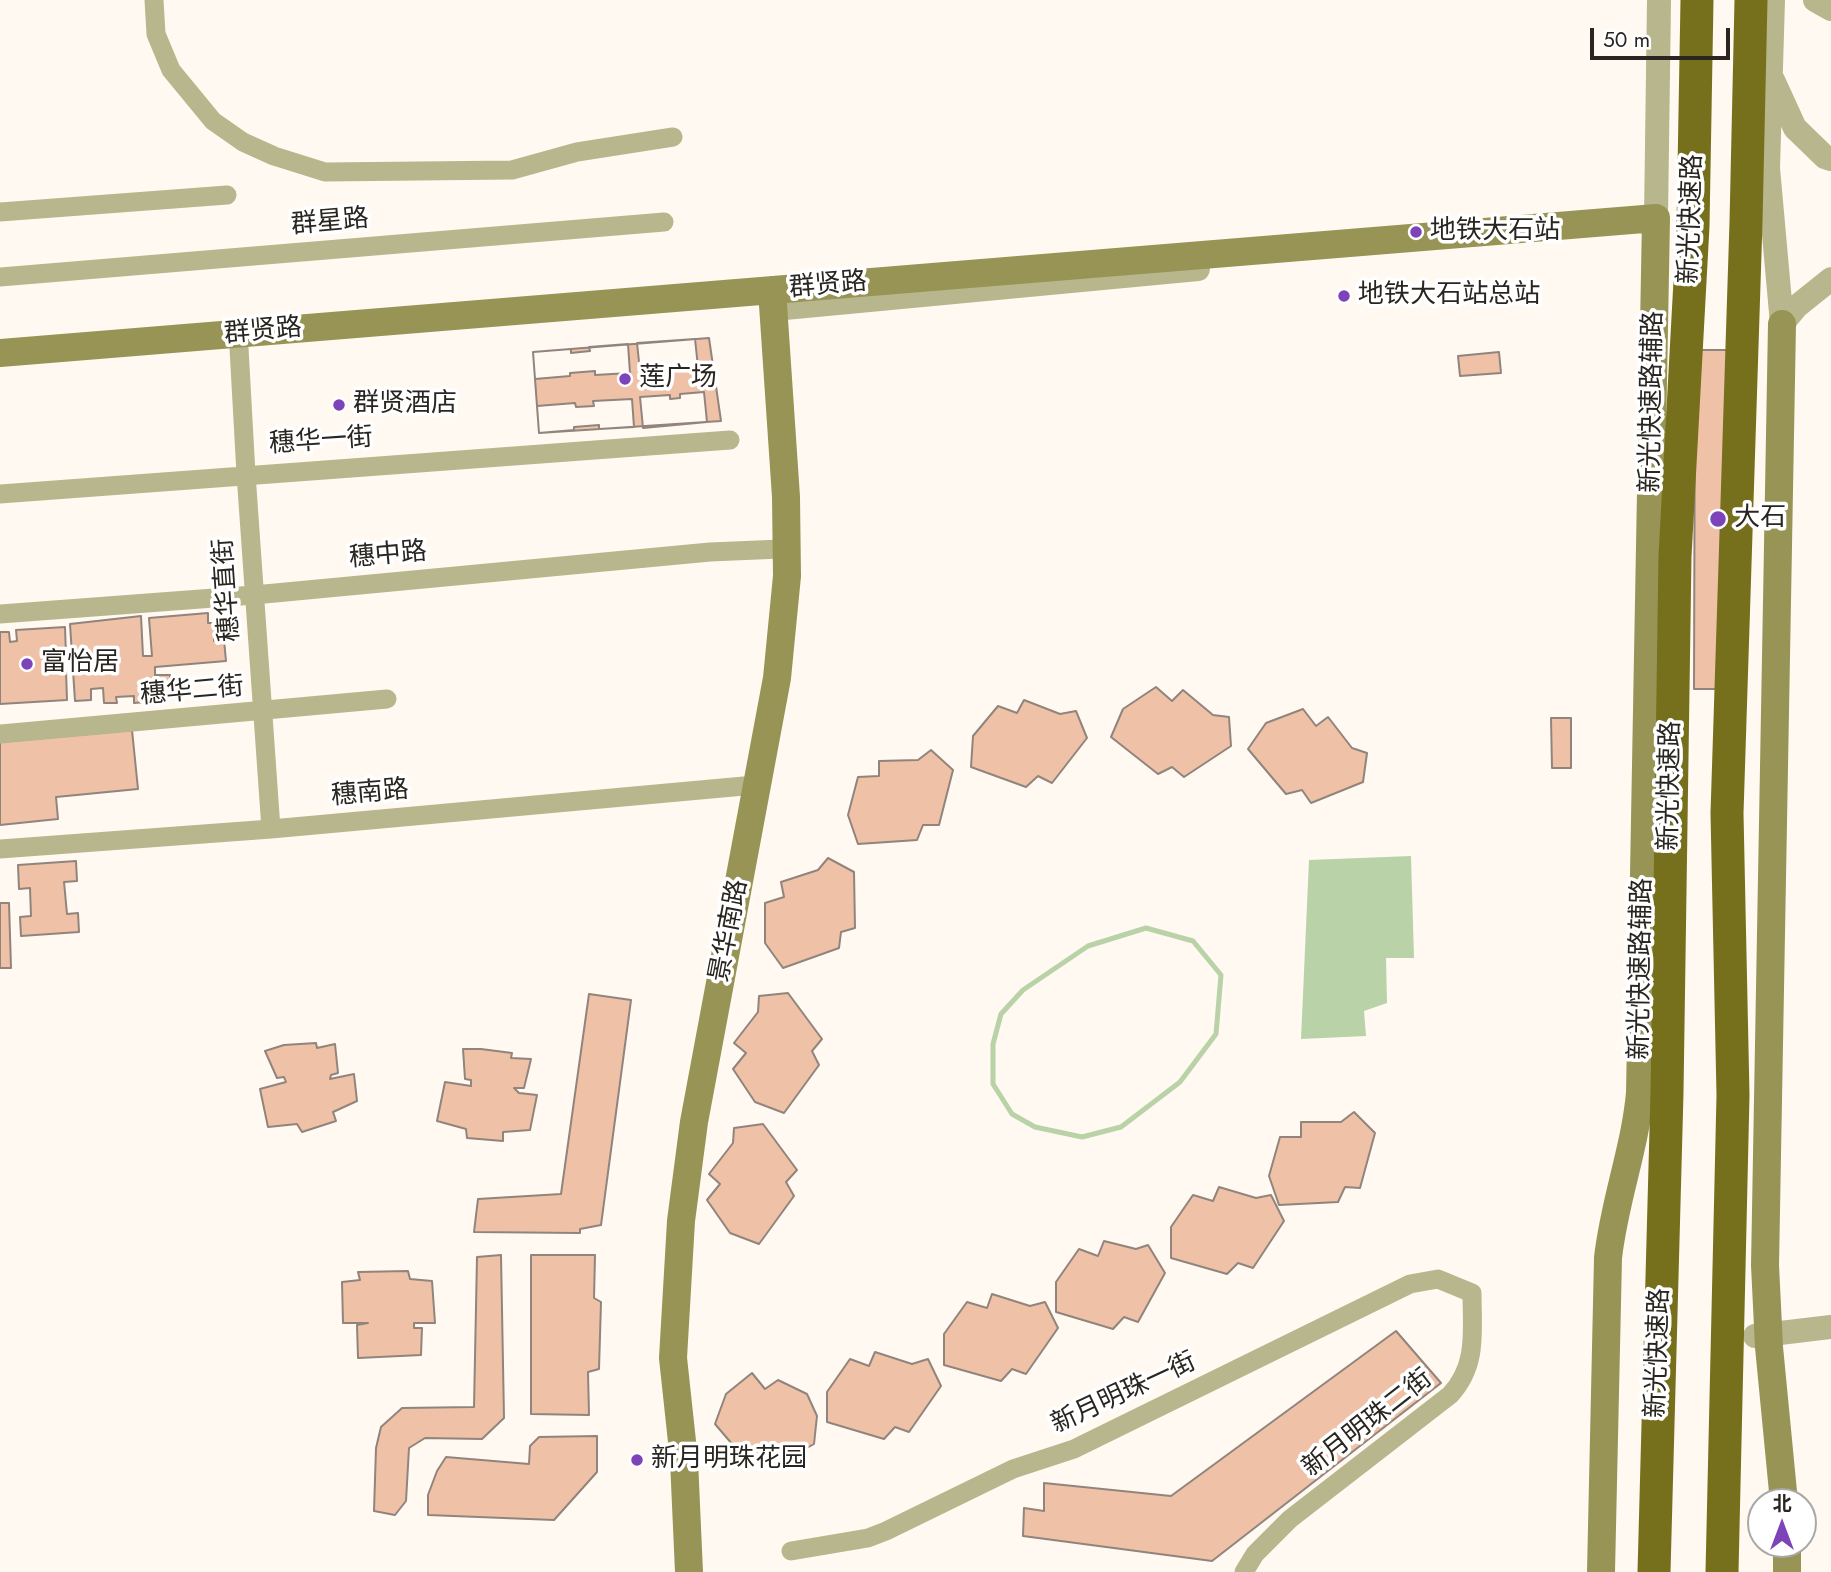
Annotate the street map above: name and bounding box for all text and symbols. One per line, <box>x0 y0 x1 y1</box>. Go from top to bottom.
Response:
scale bar <box>1593 14 1733 58</box>
text: 50 m <box>1603 25 1650 55</box>
street label: 新光快速路 <box>1674 153 1710 285</box>
street label: 群星路 <box>290 204 370 242</box>
place label: 地铁大石站 <box>1430 216 1560 248</box>
marker: 地铁大石站 <box>1408 224 1424 240</box>
street label: 群贤路 <box>788 267 868 305</box>
place label: 地铁大石站总站 <box>1358 280 1540 312</box>
marker: 地铁大石站总站 <box>1336 288 1352 304</box>
street label: 新光快速路辅路 <box>1636 311 1670 493</box>
street label: 群贤路 <box>223 313 303 351</box>
place label: 莲广场 <box>639 363 717 395</box>
marker: 莲广场 <box>617 371 633 387</box>
place label: 群贤酒店 <box>353 389 457 421</box>
marker: 群贤酒店 <box>331 397 347 413</box>
street label: 穗华一街 <box>268 423 374 461</box>
place label: 大石 <box>1734 503 1786 535</box>
marker: 大石 <box>1708 509 1728 529</box>
street label: 穗华直街 <box>209 537 247 643</box>
street label: 穗中路 <box>348 537 428 575</box>
place label: 富怡居 <box>41 648 119 680</box>
marker: 富怡居 <box>19 656 35 672</box>
street label: 穗华二街 <box>139 672 245 712</box>
street label: 新光快速路 <box>1654 721 1688 851</box>
street label: 穗南路 <box>330 775 410 813</box>
street label: 景华南路 <box>705 877 755 985</box>
street label: 新光快速路辅路 <box>1625 878 1659 1060</box>
street label: 新光快速路 <box>1641 1287 1677 1419</box>
street label: 新月明珠一街 <box>1047 1347 1201 1441</box>
street label: 新月明珠二街 <box>1297 1364 1439 1484</box>
place label: 新月明珠花园 <box>651 1444 807 1476</box>
marker: 新月明珠花园 <box>629 1452 645 1468</box>
north arrow <box>1747 1488 1817 1558</box>
text: 北 <box>1772 1490 1792 1517</box>

